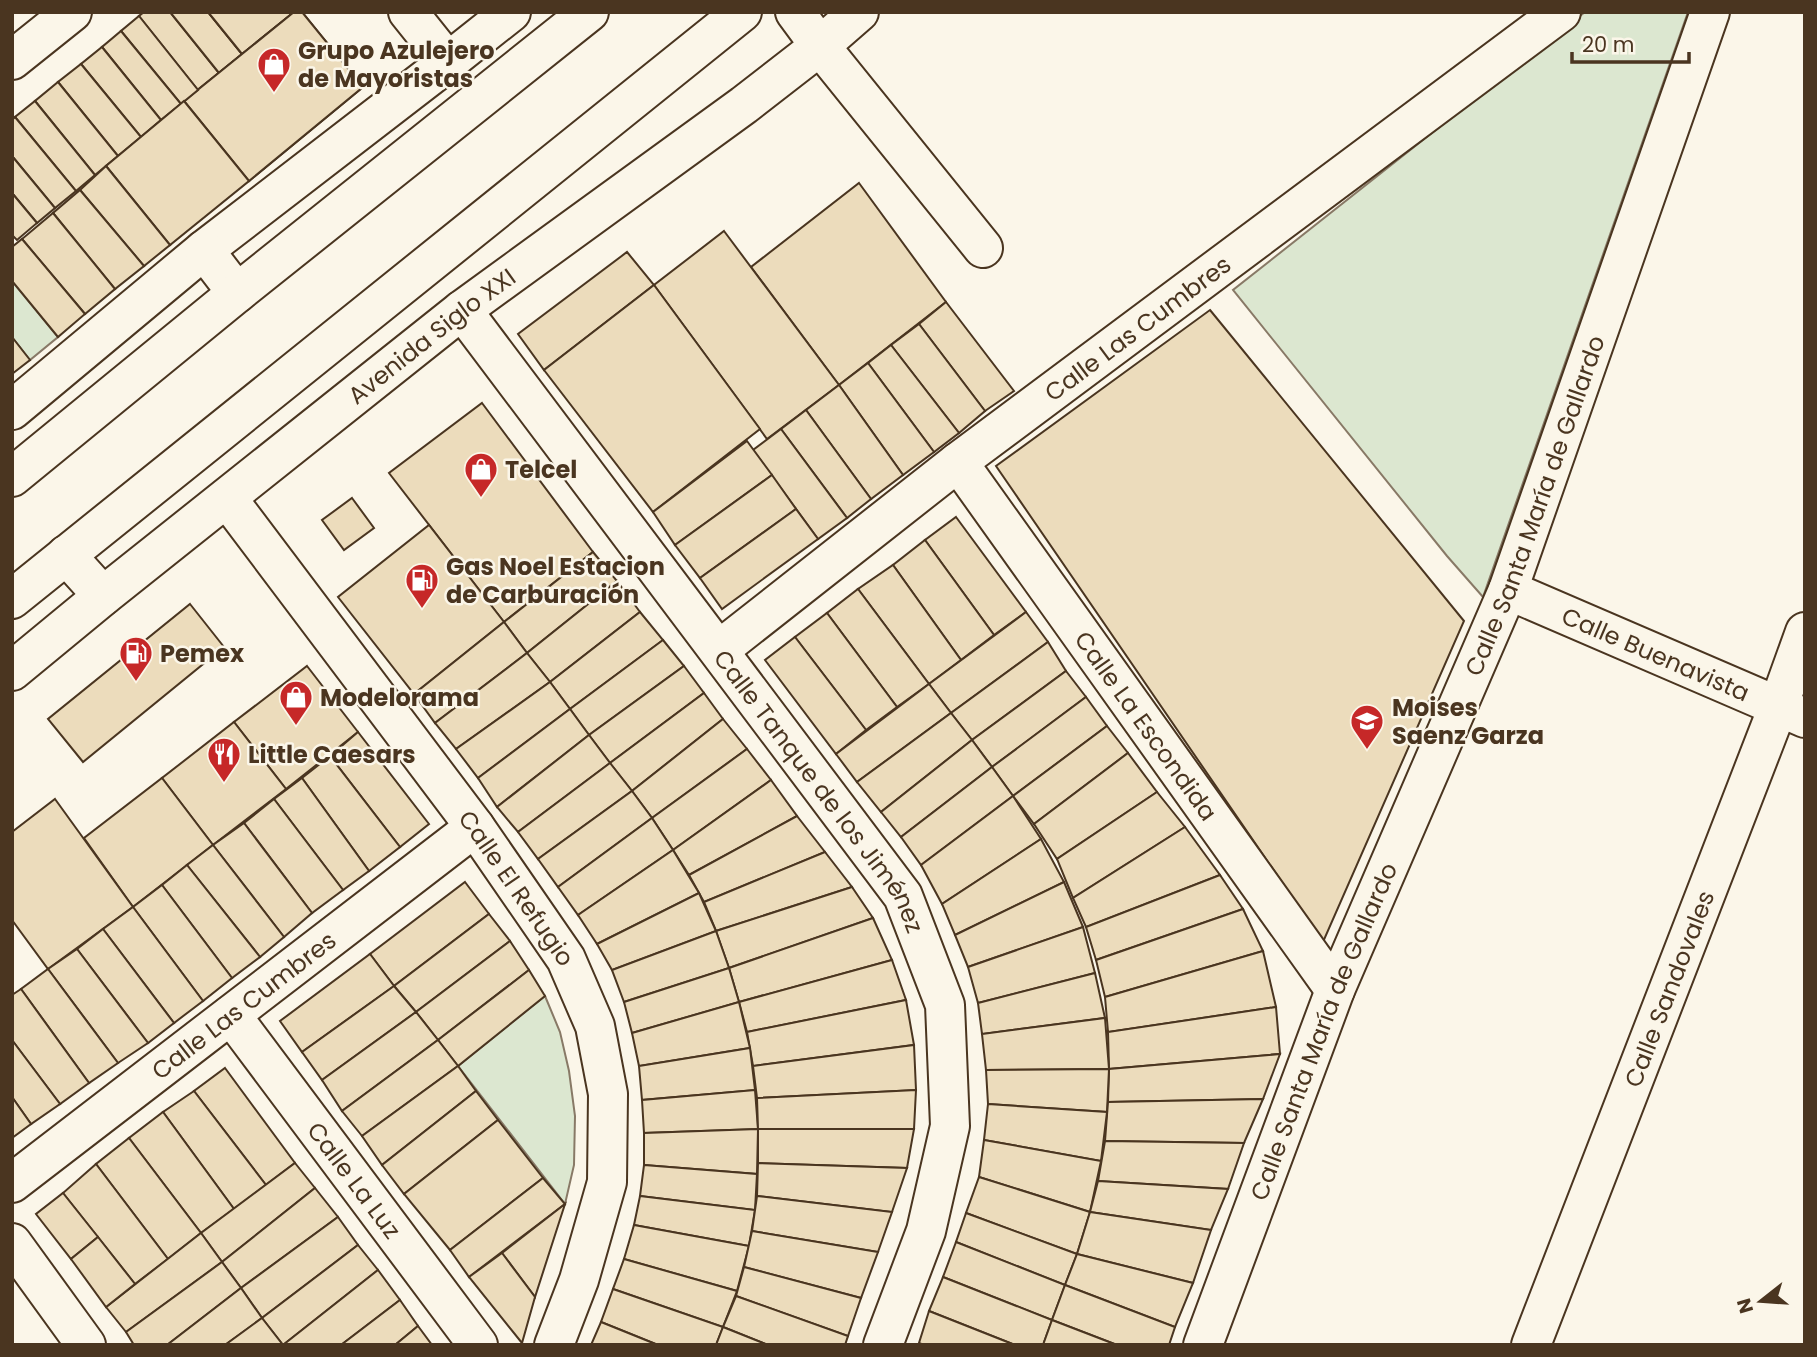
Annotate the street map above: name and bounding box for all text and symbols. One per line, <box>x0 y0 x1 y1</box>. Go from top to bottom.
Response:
scale bar <box>1572 21 1689 65</box>
text: 20 m <box>1582 30 1635 59</box>
place label: Grupo Azulejero de Mayoristas <box>298 34 494 95</box>
shop icon: Grupo Azulejero de Mayoristas <box>255 45 293 94</box>
street label: Calle Las Cumbres <box>1038 248 1237 408</box>
street label: Avenida Siglo XXI <box>341 260 522 411</box>
street label: Calle Santa María de Gallardo <box>1456 331 1612 681</box>
shop icon: Telcel <box>462 450 500 499</box>
place label: Telcel <box>505 453 577 486</box>
place label: Gas Noel Estacion de Carburación <box>446 550 665 611</box>
fuel station icon: Gas Noel Estacion de Carburación <box>403 561 441 610</box>
street label: Calle Buenavista <box>1557 599 1755 709</box>
street label: Calle La Escondida <box>1067 624 1225 827</box>
fuel station icon: Pemex <box>117 634 155 683</box>
place label: Pemex <box>160 637 245 670</box>
street label: Calle Tanque de los Jiménez <box>707 643 932 937</box>
shop icon: Modelorama <box>277 678 315 727</box>
place label: Modelorama <box>320 681 479 714</box>
place label: Moises Saenz Garza <box>1392 691 1544 752</box>
school or university icon: Moises Saenz Garza <box>1348 702 1386 751</box>
restaurant icon: Little Caesars <box>205 735 243 784</box>
place label: Little Caesars <box>248 738 416 771</box>
street label: Calle El Refugio <box>451 803 582 973</box>
street label: Calle Santa María de Gallardo <box>1242 857 1405 1205</box>
street label: Calle Sandovales <box>1616 886 1722 1092</box>
street label: Calle Las Cumbres <box>144 923 343 1087</box>
street label: Calle La Luz <box>300 1115 409 1245</box>
north arrow <box>1726 1266 1796 1336</box>
text: N <box>1730 1295 1760 1317</box>

